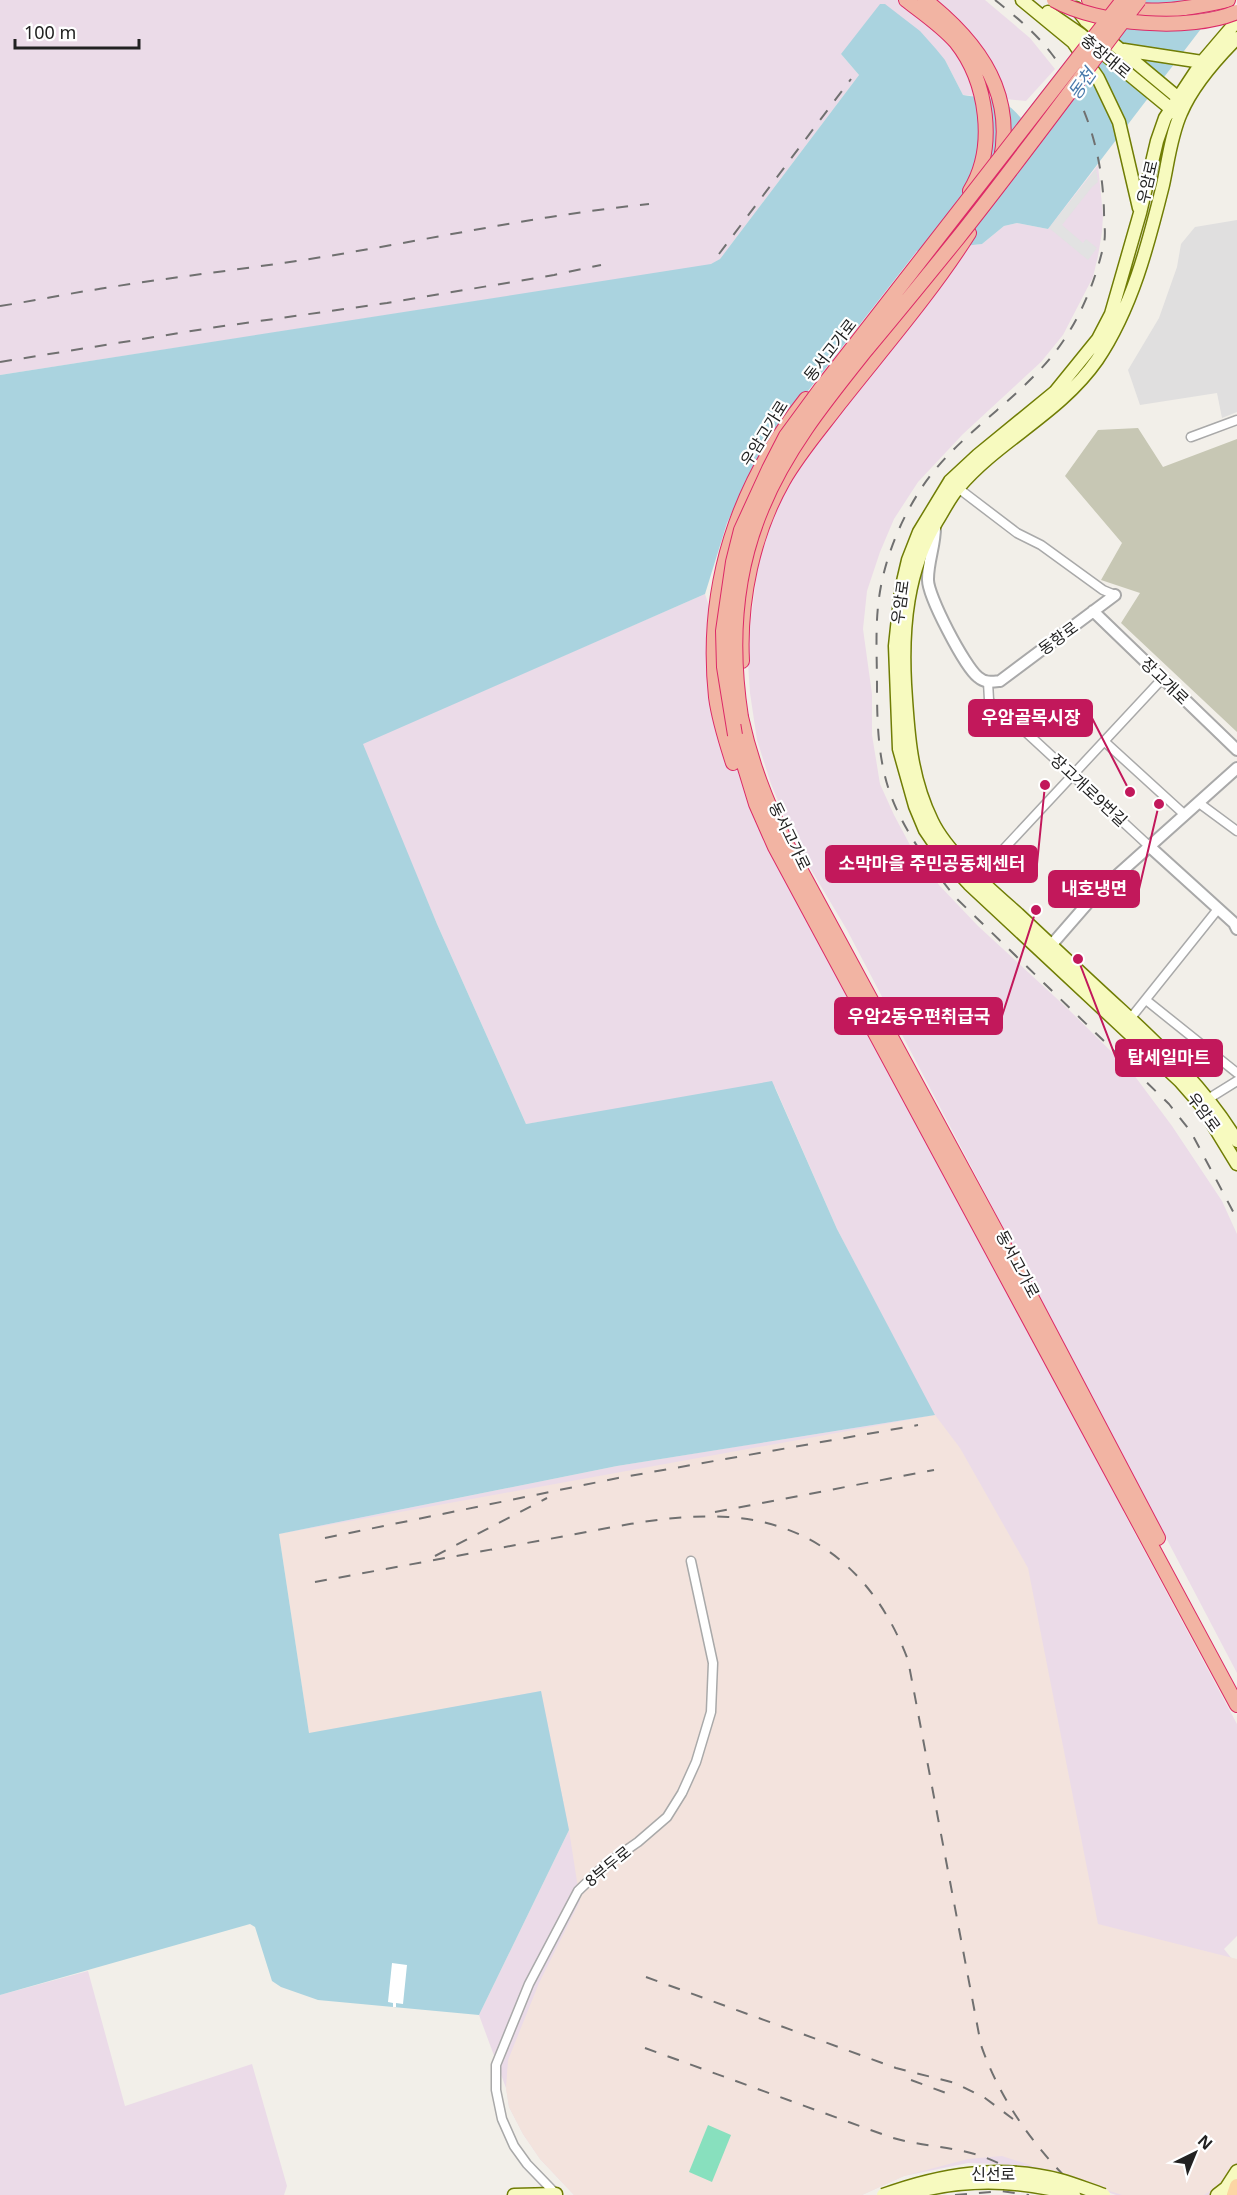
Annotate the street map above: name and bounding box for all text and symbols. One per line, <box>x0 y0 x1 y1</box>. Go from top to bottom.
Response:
scale bar <box>15 12 140 50</box>
text: 100 m <box>24 20 76 44</box>
street label: 충장대로 <box>1076 29 1136 84</box>
water label: 동천 <box>1062 61 1102 104</box>
street label: 우암로 <box>1131 158 1163 206</box>
street label: 동서고가로 <box>799 314 861 386</box>
street label: 우암고가로 <box>735 396 793 470</box>
street label: 우암로 <box>886 578 914 625</box>
street label: 동항로 <box>1034 616 1083 660</box>
street label: 장고개로 <box>1136 653 1194 710</box>
callout: 우암골목시장 <box>969 700 1092 736</box>
text: 우암골목시장 <box>981 705 1081 729</box>
street label: 장고개로9번길 <box>1046 749 1132 831</box>
street label: 동서고가로 <box>764 798 816 874</box>
callout: 소막마을 주민공동체센터 <box>826 846 1037 882</box>
text: 소막마을 주민공동체센터 <box>839 851 1025 875</box>
callout: 내호냉면 <box>1049 871 1139 907</box>
text: 내호냉면 <box>1061 876 1127 900</box>
callout: 우암2동우편취급국 <box>835 998 1002 1034</box>
text: 우암2동우편취급국 <box>848 1004 990 1028</box>
callout: 탑세일마트 <box>1116 1040 1222 1076</box>
text: 탑세일마트 <box>1128 1045 1210 1069</box>
street label: 우암로 <box>1182 1088 1226 1137</box>
street label: 동서고가로 <box>991 1226 1045 1302</box>
street label: 8부두로 <box>580 1841 636 1891</box>
north arrow <box>1165 2123 1225 2183</box>
text: N <box>1193 2130 1217 2155</box>
street label: 신선로 <box>971 2163 1015 2185</box>

